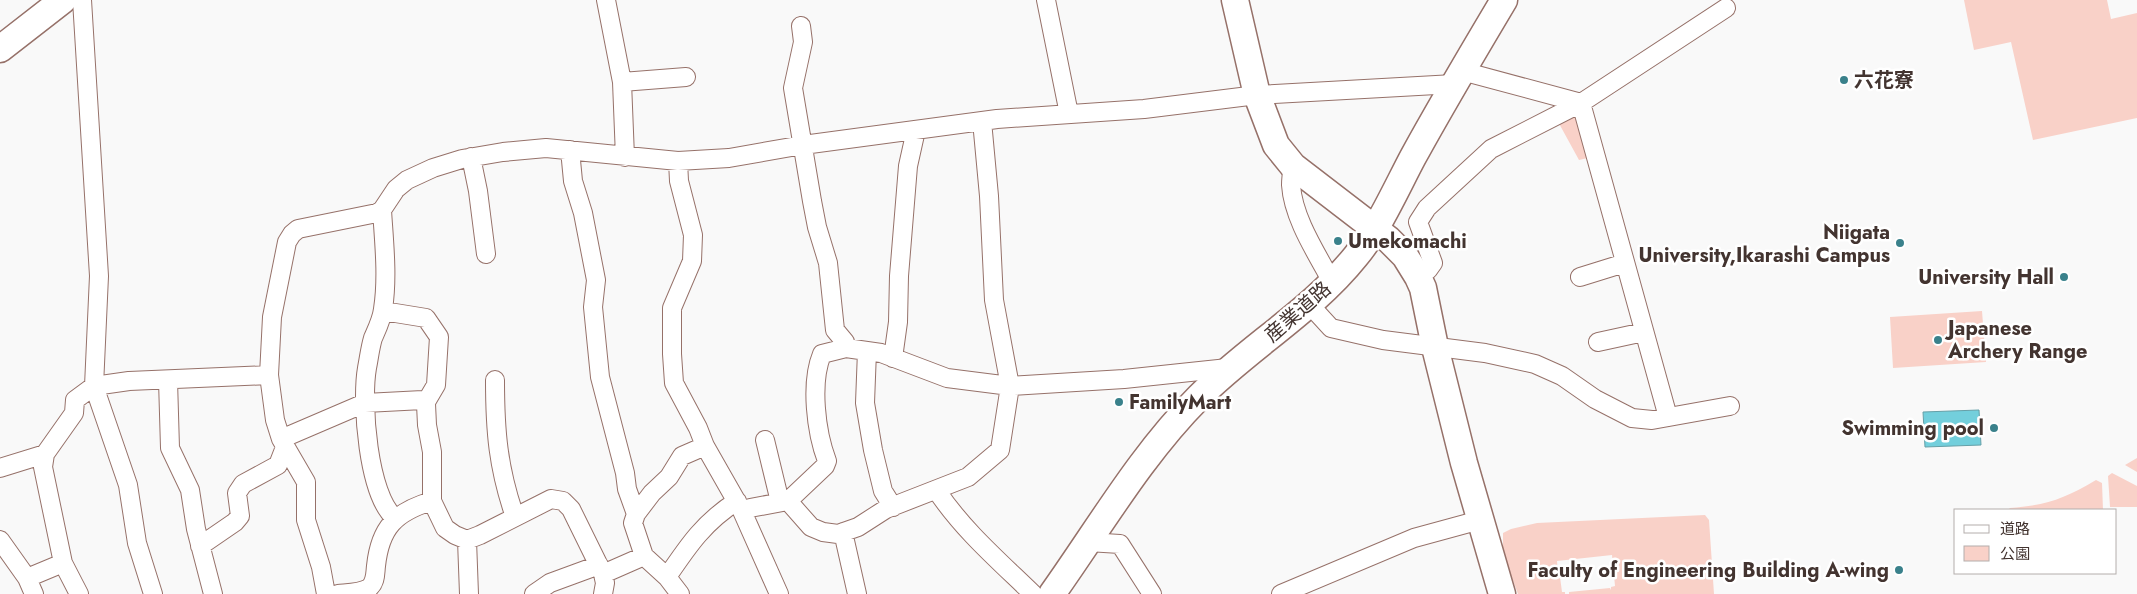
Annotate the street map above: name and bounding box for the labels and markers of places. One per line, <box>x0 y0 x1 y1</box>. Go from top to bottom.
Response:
place label: 六花寮 <box>1854 66 1914 95</box>
marker: 六花寮 <box>1838 74 1850 86</box>
place label: Niigata University,Ikarashi Campus <box>1638 218 1890 270</box>
place label: Umekomachi <box>1348 227 1467 256</box>
marker: Umekomachi <box>1332 235 1344 247</box>
marker: Niigata University,Ikarashi Campus <box>1894 237 1906 249</box>
place label: University Hall <box>1918 263 2054 292</box>
marker: University Hall <box>2058 271 2070 283</box>
place label: Japanese Archery Range <box>1944 314 2087 366</box>
marker: Japanese Archery Range <box>1932 334 1944 346</box>
place label: FamilyMart <box>1129 388 1232 417</box>
marker: FamilyMart <box>1113 396 1125 408</box>
place label: Swimming pool <box>1841 414 1984 443</box>
marker: Swimming pool <box>1988 422 2000 434</box>
place label: Faculty of Engineering Building A-wing <box>1528 556 1889 585</box>
marker: Faculty of Engineering Building A-wing <box>1893 564 1905 576</box>

